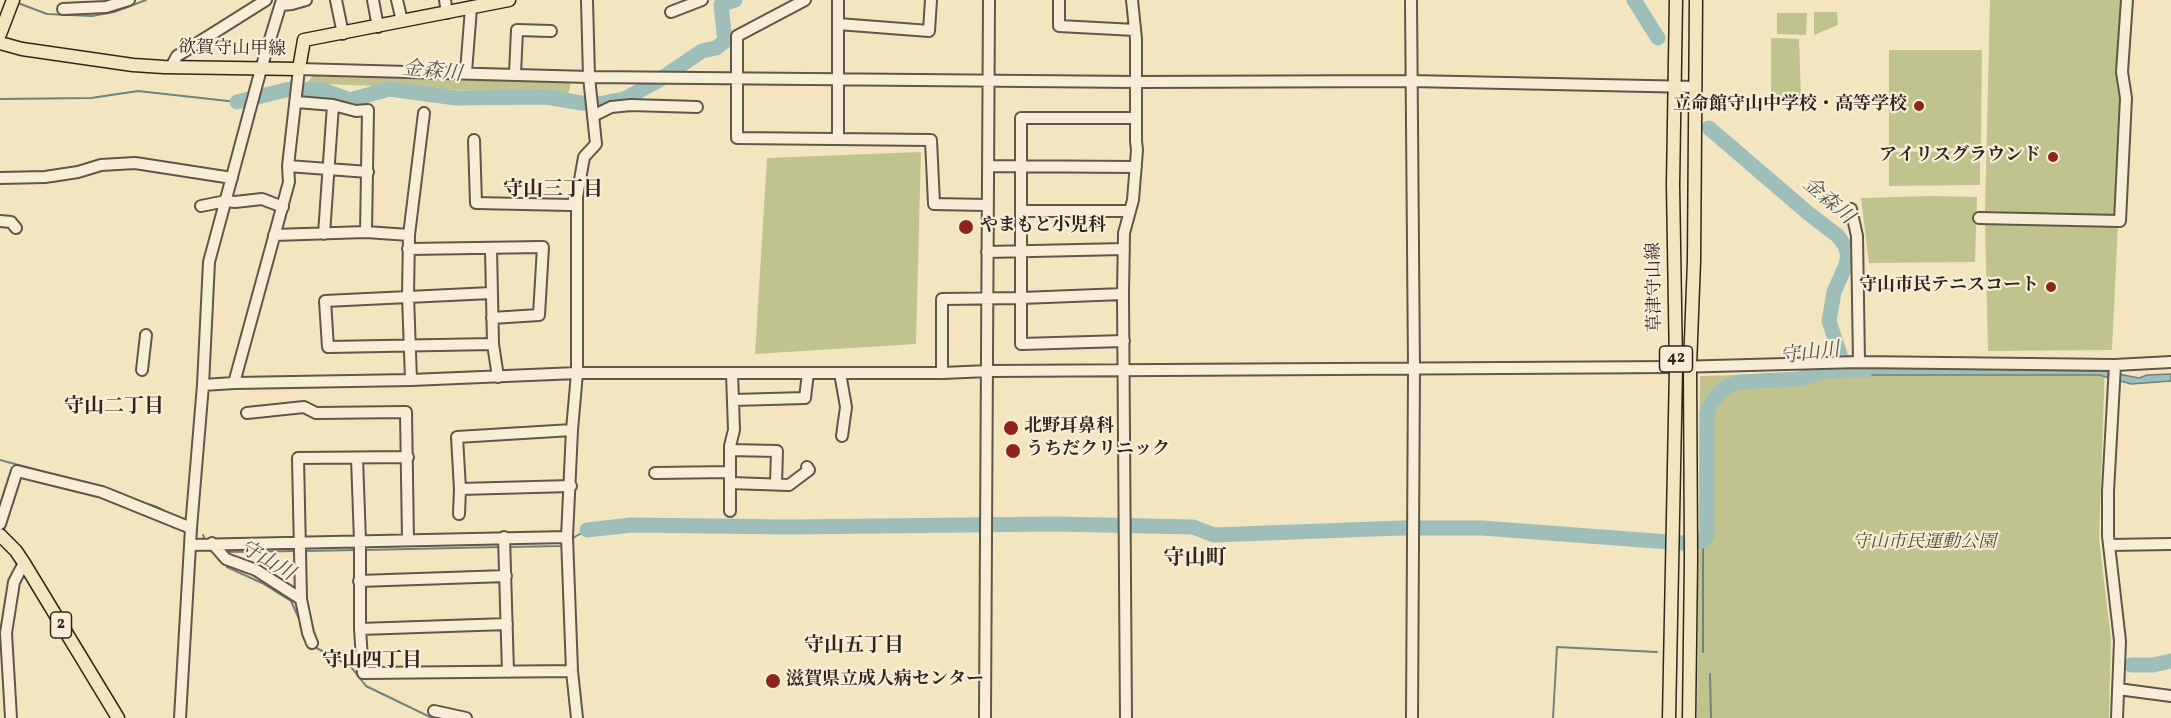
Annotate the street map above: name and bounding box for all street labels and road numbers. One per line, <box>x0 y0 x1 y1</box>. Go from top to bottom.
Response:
street label: 欲賀守山甲線 <box>178 38 286 62</box>
street label: 草津守山線 <box>1644 242 1668 332</box>
road number: 42 <box>1660 346 1692 372</box>
road number: 2 <box>50 612 72 638</box>

